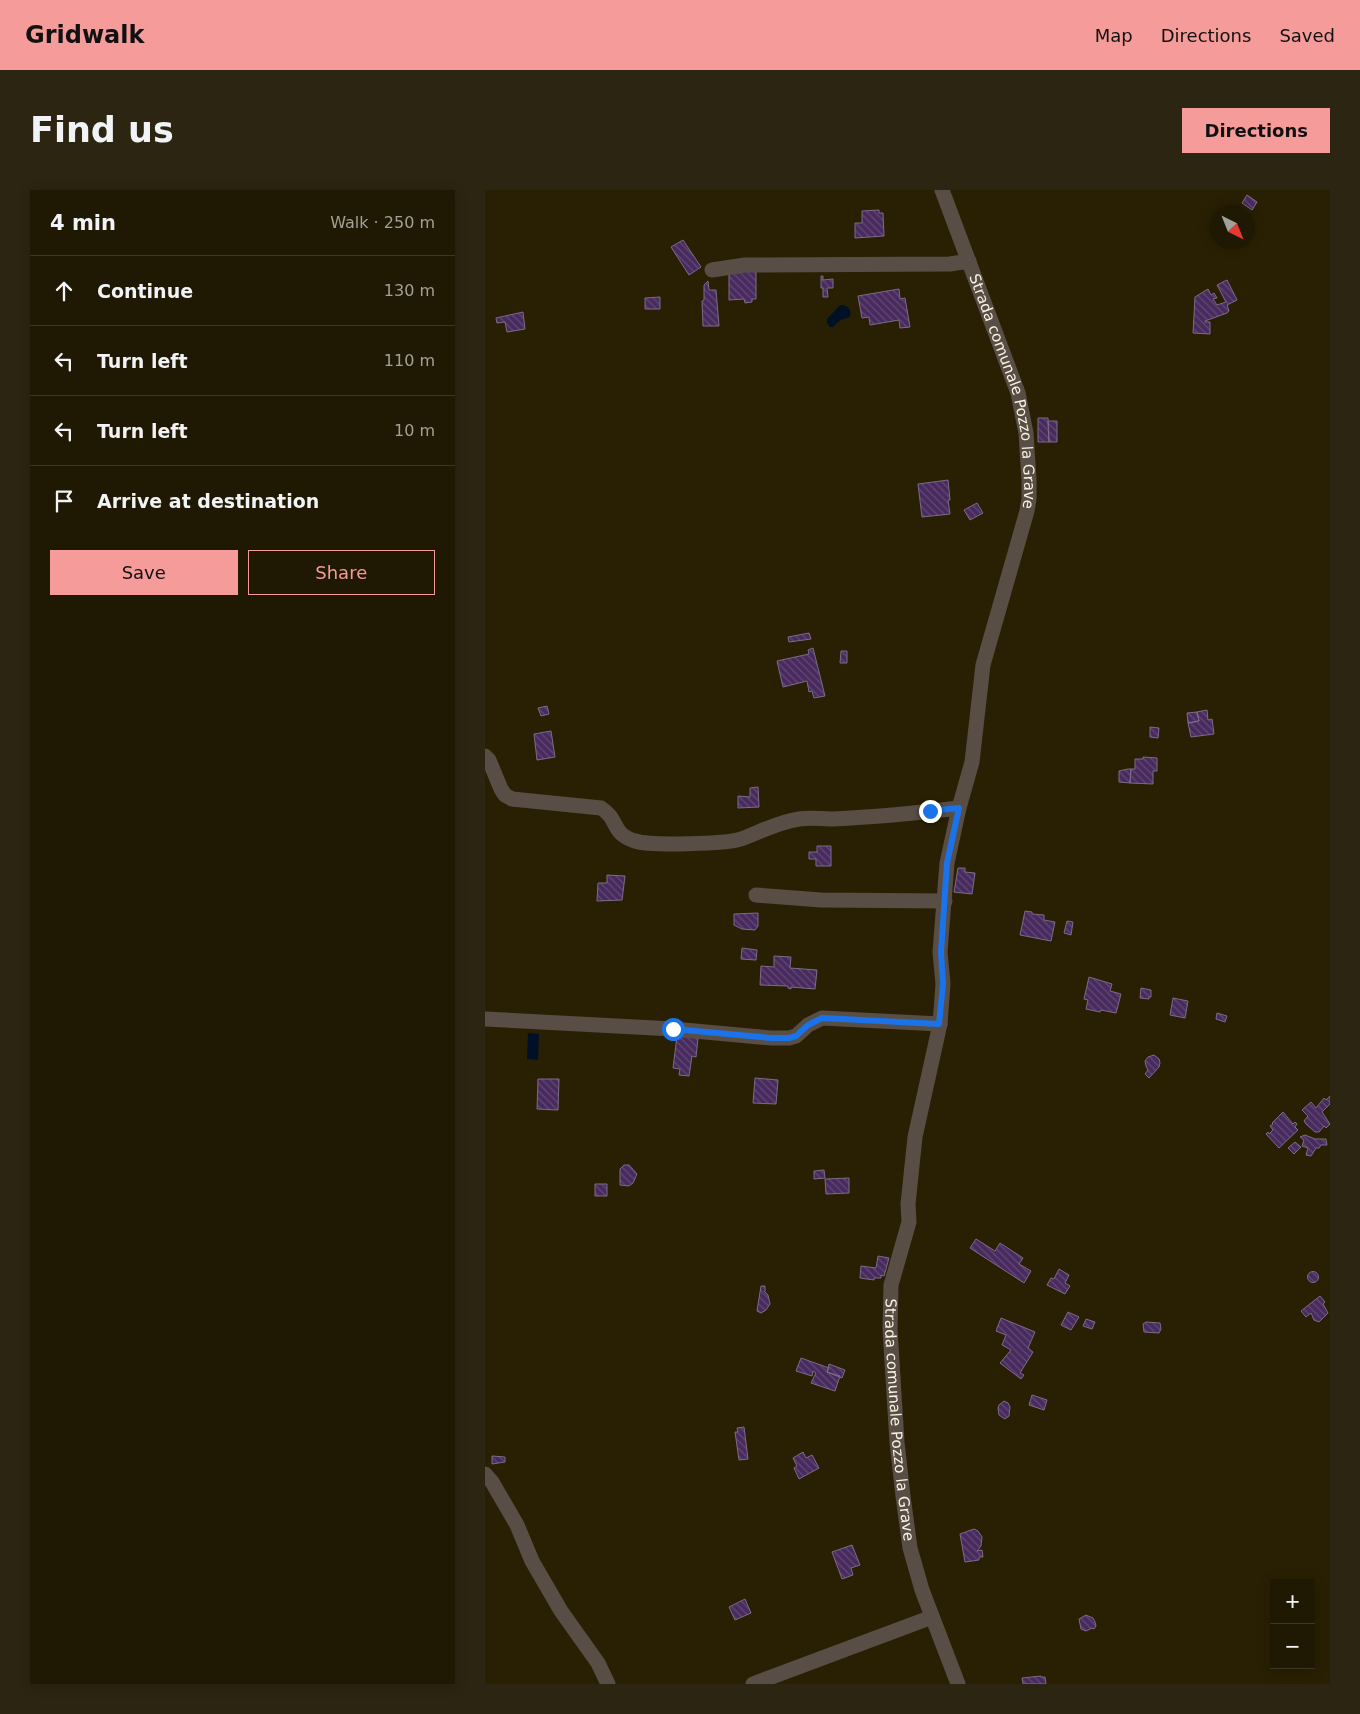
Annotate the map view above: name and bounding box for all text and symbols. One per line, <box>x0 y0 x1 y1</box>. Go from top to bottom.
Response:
text: Gridwalk <box>25 21 145 49</box>
text: Map <box>1095 25 1133 46</box>
text: Directions <box>1161 25 1251 46</box>
text: Saved <box>1279 25 1335 46</box>
button: Directions <box>1182 108 1330 153</box>
text: Find us <box>30 110 174 150</box>
north arrow <box>1210 205 1255 250</box>
text: 4 min <box>50 211 116 235</box>
text: Walk · 250 m <box>330 213 435 232</box>
street label: Strada comunale Pozzo la Grave <box>965 271 1038 510</box>
icon: ahead <box>50 277 78 305</box>
text: Continue <box>97 280 193 302</box>
text: 130 m <box>384 281 435 300</box>
icon: left <box>50 347 78 375</box>
text: Turn left <box>97 350 188 372</box>
text: 110 m <box>384 351 435 370</box>
icon: left <box>50 417 78 445</box>
text: Turn left <box>97 420 188 442</box>
text: 10 m <box>394 421 435 440</box>
icon: arrive <box>50 487 78 515</box>
text: Arrive at destination <box>97 490 319 512</box>
button: Save <box>50 550 238 595</box>
button: Share <box>248 550 435 595</box>
route end <box>919 800 942 823</box>
route start <box>662 1018 685 1041</box>
street label: Strada comunale Pozzo la Grave <box>881 1298 918 1542</box>
map controls <box>1270 1579 1315 1669</box>
button: + <box>1270 1579 1315 1624</box>
button: − <box>1270 1624 1315 1669</box>

